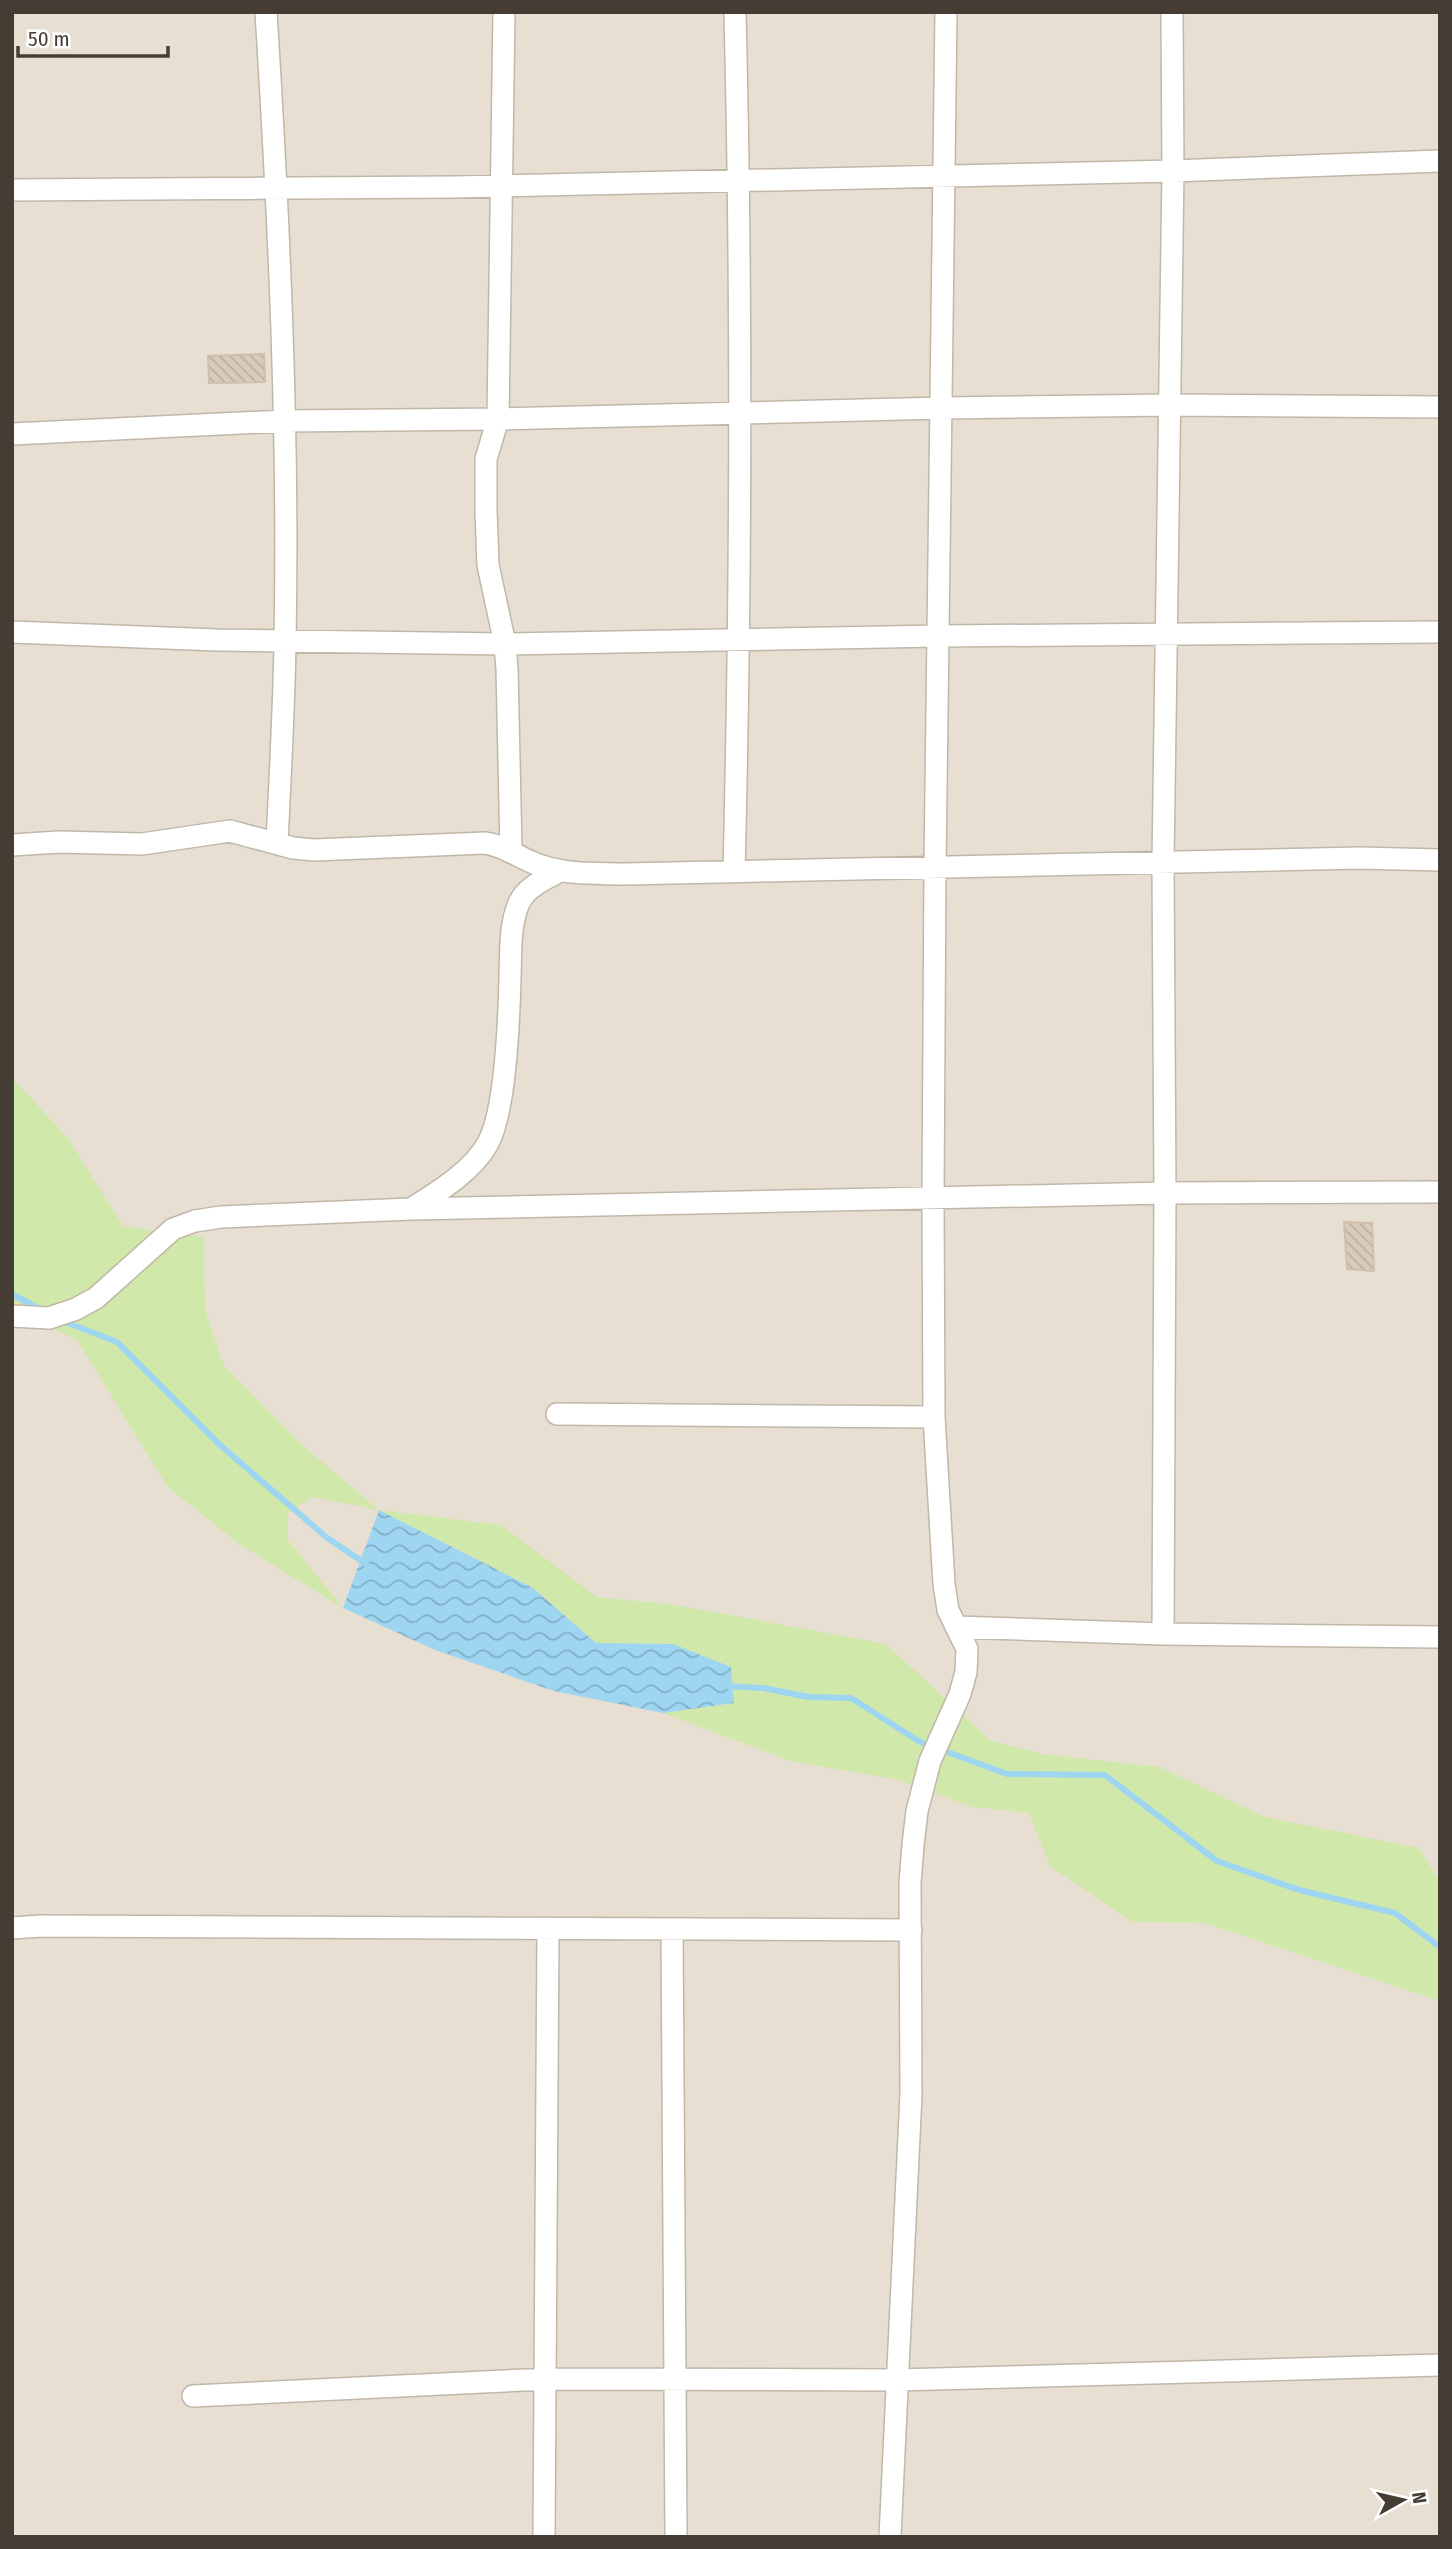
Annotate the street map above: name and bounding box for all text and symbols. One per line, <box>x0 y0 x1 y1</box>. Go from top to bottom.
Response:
scale bar <box>18 14 168 58</box>
text: 50 m <box>28 26 70 52</box>
north arrow <box>1368 2465 1438 2535</box>
text: N <box>1407 2490 1432 2505</box>

